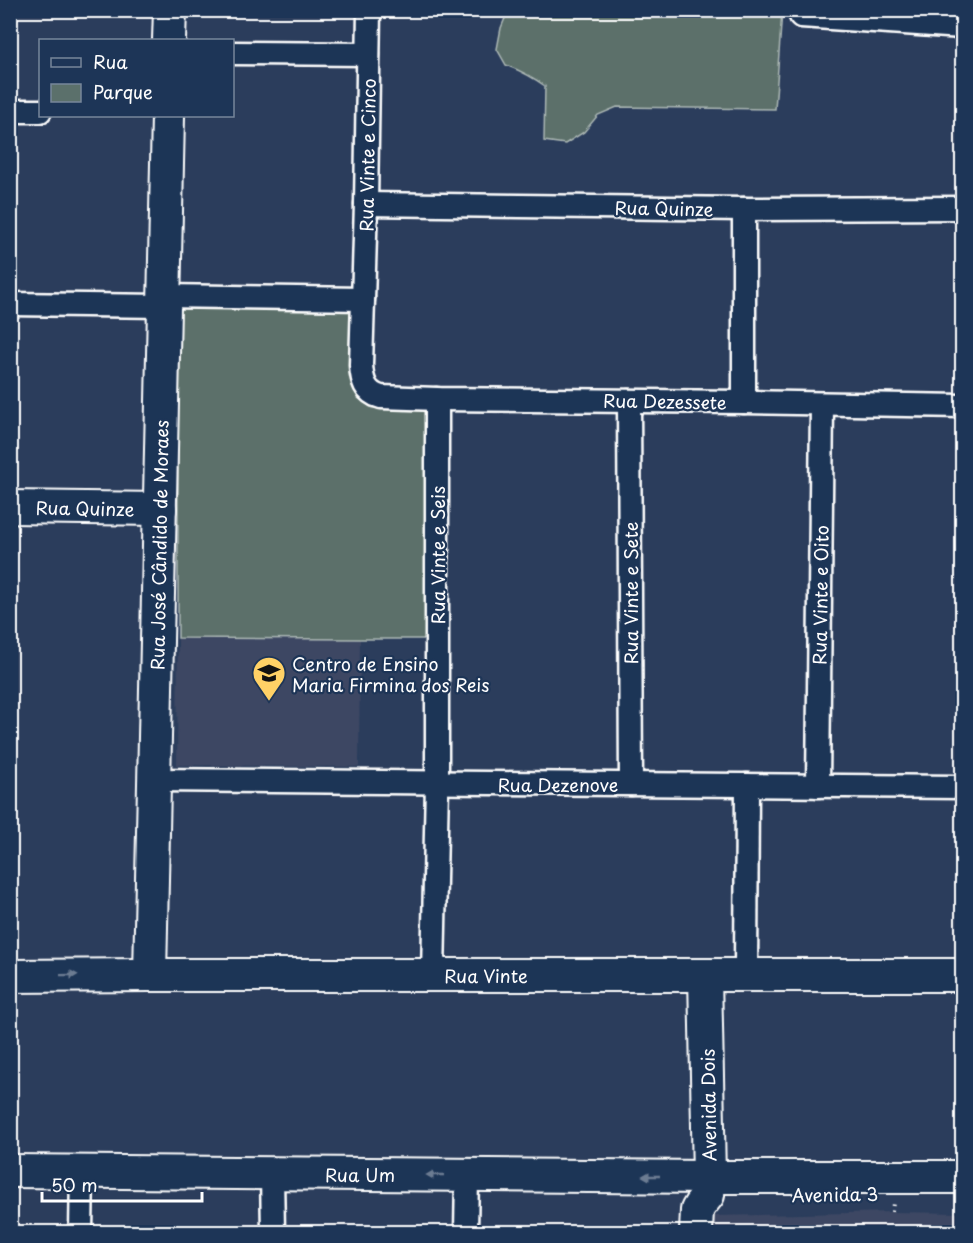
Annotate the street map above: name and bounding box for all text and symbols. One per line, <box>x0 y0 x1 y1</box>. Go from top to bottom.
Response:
legend <box>39 39 234 117</box>
text: Rua <box>93 48 128 75</box>
text: Parque <box>93 78 153 105</box>
street label: Rua Vinte e Cinco <box>352 78 382 232</box>
street label: Rua Quinze <box>614 194 714 222</box>
street label: Rua Dezessete <box>603 386 727 416</box>
street label: Rua José Cândido de Moraes <box>143 420 175 670</box>
street label: Rua Vinte e Seis <box>424 486 451 624</box>
street label: Rua Quinze <box>35 494 135 522</box>
street label: Rua Vinte e Sete <box>617 522 644 664</box>
street label: Rua Vinte e Oito <box>805 525 835 665</box>
place label: Centro de Ensino Maria Firmina dos Reis <box>292 650 490 698</box>
school or university icon: Centro de Ensino Maria Firmina dos Reis <box>251 655 287 702</box>
street label: Rua Dezenove <box>498 771 618 798</box>
street label: Rua Vinte <box>444 962 528 989</box>
one-way arrow <box>59 971 78 980</box>
street label: Avenida Dois <box>694 1048 722 1162</box>
street label: Rua Um <box>325 1161 395 1188</box>
scale bar <box>42 1165 202 1203</box>
one-way arrow <box>425 1170 444 1180</box>
text: 50 m <box>51 1171 98 1198</box>
one-way arrow <box>641 1172 660 1181</box>
street label: Avenida 3 <box>791 1180 879 1208</box>

